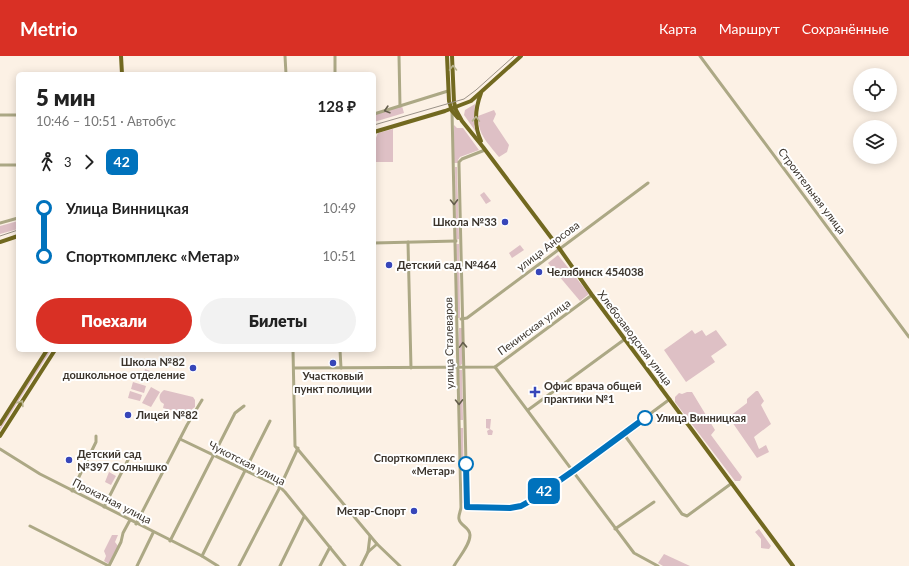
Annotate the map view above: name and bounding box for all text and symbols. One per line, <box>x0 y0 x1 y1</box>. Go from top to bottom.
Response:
text: Metrio <box>20 17 78 40</box>
text: Карта <box>659 20 697 37</box>
text: Маршрут <box>719 20 780 37</box>
text: Сохранённые <box>802 20 889 37</box>
one-way arrow <box>448 65 457 71</box>
map controls <box>853 68 897 164</box>
button: locate <box>853 68 897 112</box>
text: 5 мин <box>36 84 95 111</box>
text: 128 ₽ <box>318 97 356 115</box>
one-way arrow <box>384 105 391 114</box>
text: 10:46 – 10:51 · Автобус <box>36 113 176 129</box>
one-way arrow <box>472 116 480 122</box>
button: layers <box>853 120 897 164</box>
street label: Строительная улица <box>776 145 849 236</box>
icon: walk <box>36 151 58 173</box>
icon: forward <box>78 151 100 173</box>
text: 42 <box>114 153 130 170</box>
text: 3 <box>64 154 72 170</box>
text: Улица Винницкая <box>66 199 189 217</box>
one-way arrow <box>450 199 458 205</box>
text: 10:49 <box>323 200 356 216</box>
place label: Школа №33 <box>433 215 497 228</box>
marker: Школа №33 <box>500 217 510 227</box>
street label: улица Аносова <box>514 218 582 273</box>
text: Спорткомплекс «Метар» <box>66 247 240 265</box>
text: 10:51 <box>323 248 356 264</box>
place label: Детский сад №464 <box>397 258 497 271</box>
marker: Детский сад №464 <box>384 260 394 270</box>
place label: Челябинск 454038 <box>547 265 644 278</box>
marker: Челябинск 454038 <box>534 267 544 277</box>
street label: Хлебозаводская улица <box>596 288 675 388</box>
street label: Пекинская улица <box>495 296 573 357</box>
street label: улица Сталеваров <box>441 297 456 389</box>
button: Поехали <box>36 298 192 344</box>
button: Билеты <box>200 298 356 344</box>
one-way arrow <box>459 342 467 348</box>
place label: Школа №82 дошкольное отделение <box>63 355 185 381</box>
marker: Участковый пункт полиции <box>328 358 338 368</box>
marker: Школа №82 дошкольное отделение <box>188 363 198 373</box>
place label: Участковый пункт полиции <box>294 369 372 395</box>
place label: Офис врача общей практики №1 <box>544 379 641 405</box>
marker: Офис врача общей практики №1 <box>529 386 541 398</box>
one-way arrow <box>455 399 463 405</box>
one-way arrow <box>16 400 24 407</box>
place label: Лицей №82 <box>135 408 198 421</box>
marker: Лицей №82 <box>123 410 133 420</box>
marker: Улица Винницкая <box>637 410 653 426</box>
place label: Улица Винницкая <box>655 411 746 424</box>
street label: Чукотская улица <box>207 438 288 487</box>
place label: Детский сад №397 Солнышко <box>77 447 167 473</box>
place label: Спорткомплекс «Метар» <box>374 451 456 477</box>
marker: Детский сад №397 Солнышко <box>64 455 74 465</box>
marker: Спорткомплекс «Метар» <box>458 456 474 472</box>
street label: Прокатная улица <box>71 475 154 526</box>
line badge: 42 <box>526 478 562 504</box>
text: 42 <box>536 482 552 499</box>
place label: Метар-Спорт <box>337 504 406 517</box>
marker: Метар-Спорт <box>409 506 419 516</box>

